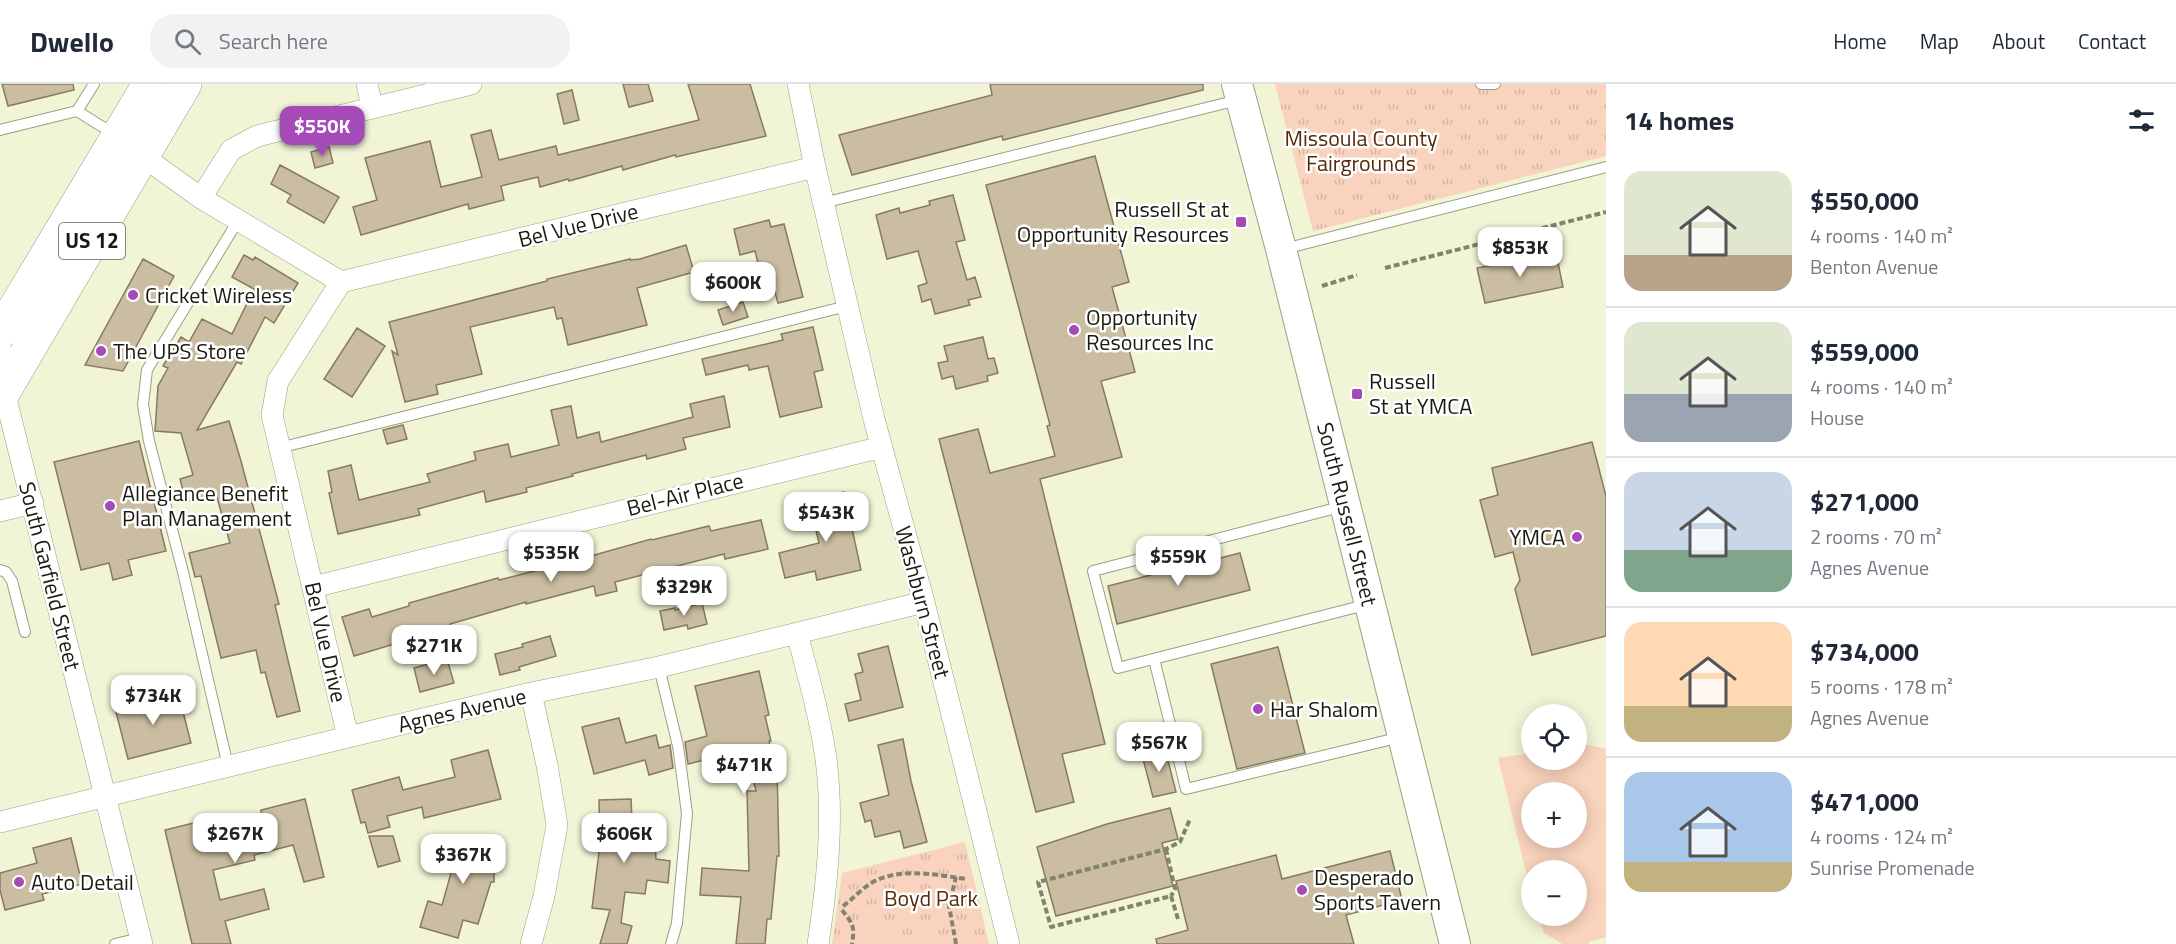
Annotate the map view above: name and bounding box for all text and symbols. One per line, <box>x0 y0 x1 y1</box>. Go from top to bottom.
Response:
search box <box>150 14 570 68</box>
text: Dwello <box>30 20 114 63</box>
text: Search here <box>219 24 328 58</box>
icon: search <box>171 25 204 58</box>
text: Home <box>1833 25 1887 57</box>
text: Map <box>1920 25 1959 57</box>
text: About <box>1992 25 2045 57</box>
text: Contact <box>2078 25 2146 57</box>
text: 14 homes <box>1624 101 1734 140</box>
icon: filters <box>2125 104 2158 137</box>
pin: $550K <box>280 106 364 157</box>
text: $550K <box>294 110 350 141</box>
park label: Missoula County Fairgrounds <box>1284 121 1438 180</box>
text: $550,000 <box>1810 181 1919 220</box>
place label: Russell St at Opportunity Resources <box>1017 192 1229 251</box>
street label: Bel Vue Drive <box>514 194 642 256</box>
icon: home <box>1672 195 1744 267</box>
marker: Russell St at Opportunity Resources <box>1234 215 1248 229</box>
text: 4 rooms · 140 m² <box>1810 220 1953 251</box>
road number: US 12 <box>59 223 125 259</box>
pin: $853K <box>1478 227 1562 278</box>
text: $853K <box>1492 231 1548 262</box>
text: Benton Avenue <box>1810 251 1938 282</box>
pin: $600K <box>691 262 775 313</box>
text: $600K <box>705 266 761 297</box>
place label: Cricket Wireless <box>145 278 292 312</box>
marker: Cricket Wireless <box>126 288 140 302</box>
place label: Opportunity Resources Inc <box>1086 300 1214 359</box>
marker: Opportunity Resources Inc <box>1067 323 1081 337</box>
text: $559,000 <box>1810 332 1919 371</box>
place label: The UPS Store <box>113 334 246 368</box>
marker: The UPS Store <box>94 344 108 358</box>
icon: home <box>1672 346 1744 418</box>
place label: Russell St at YMCA <box>1369 364 1472 423</box>
text: 4 rooms · 140 m² <box>1810 371 1953 402</box>
marker: Russell St at YMCA <box>1350 387 1364 401</box>
text: House <box>1810 402 1864 433</box>
street label: South Russell Street <box>1308 419 1387 610</box>
street label: Bel-Air Place <box>623 463 747 525</box>
place label: Allegiance Benefit Plan Management <box>122 476 292 535</box>
street label: South Garfield Street <box>10 478 90 674</box>
text: $271,000 <box>1810 482 1919 521</box>
pin: $543K <box>784 492 868 543</box>
text: $543K <box>798 496 854 527</box>
icon: home <box>1672 496 1744 568</box>
marker: Allegiance Benefit Plan Management <box>103 499 117 513</box>
place label: YMCA <box>1510 520 1565 554</box>
text: 2 rooms · 70 m² <box>1810 521 1942 552</box>
street label: Washburn Street <box>886 522 960 682</box>
marker: YMCA <box>1570 530 1584 544</box>
pin: $535K <box>509 532 593 583</box>
text: $535K <box>523 536 579 567</box>
pin: $559K <box>1136 536 1220 587</box>
text: $559K <box>1150 540 1206 571</box>
text: Agnes Avenue <box>1810 552 1929 583</box>
pin: $329K <box>642 566 726 617</box>
text: $329K <box>656 570 712 601</box>
street label: Bel Vue Drive <box>296 578 356 706</box>
pin: $271K <box>392 625 476 676</box>
text: $271K <box>406 629 462 660</box>
text: $734,000 <box>1810 632 1919 671</box>
icon: home <box>1672 646 1744 718</box>
text: 5 rooms · 178 m² <box>1810 671 1953 702</box>
pin: $734K <box>111 675 195 726</box>
text: $734K <box>125 679 181 710</box>
street label: Agnes Avenue <box>394 679 530 741</box>
place label: Har Shalom <box>1270 692 1378 726</box>
marker: Har Shalom <box>1251 702 1265 716</box>
text: Agnes Avenue <box>1810 702 1929 733</box>
map controls <box>1521 704 1587 926</box>
button: locate <box>1521 704 1587 770</box>
pin: $567K <box>1117 722 1201 773</box>
text: $567K <box>1131 726 1187 757</box>
pin: $471K <box>702 744 786 795</box>
text: $471K <box>716 748 772 779</box>
button: + <box>1521 782 1587 848</box>
text: $471,000 <box>1810 782 1919 821</box>
icon: home <box>1672 796 1744 868</box>
pin: $267K <box>193 813 277 864</box>
pin: $606K <box>582 813 666 864</box>
text: $267K <box>207 817 263 848</box>
text: $606K <box>596 817 652 848</box>
text: 4 rooms · 124 m² <box>1810 821 1953 852</box>
pin: $367K <box>421 834 505 885</box>
text: $367K <box>435 838 491 869</box>
text: Sunrise Promenade <box>1810 852 1975 883</box>
place label: Desperado Sports Tavern <box>1314 860 1441 919</box>
button: − <box>1521 860 1587 926</box>
place label: Auto Detail <box>31 865 134 899</box>
marker: Auto Detail <box>12 875 26 889</box>
park label: Boyd Park <box>884 881 978 915</box>
marker: Desperado Sports Tavern <box>1295 883 1309 897</box>

